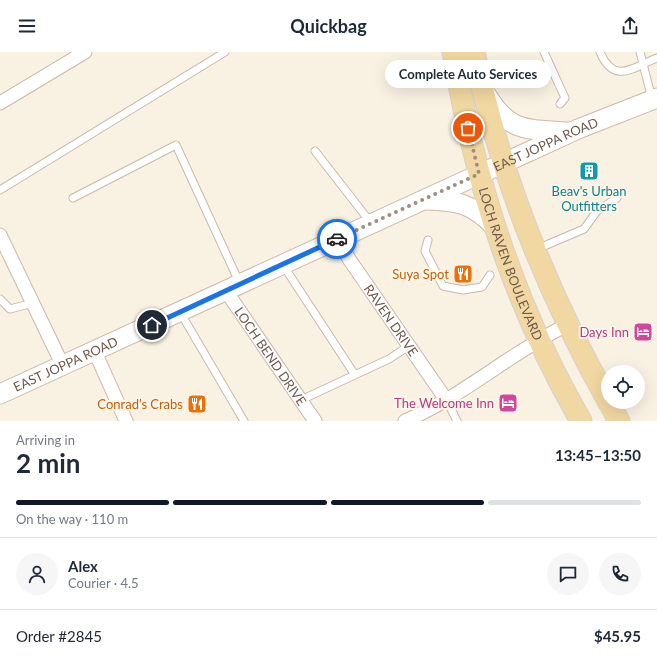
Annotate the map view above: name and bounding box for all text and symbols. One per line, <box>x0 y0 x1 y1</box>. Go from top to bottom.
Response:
icon: menu <box>16 15 38 37</box>
text: Quickbag <box>290 15 367 37</box>
icon: share <box>619 15 641 37</box>
callout: Complete Auto Services <box>385 60 551 88</box>
text: Complete Auto Services <box>399 66 537 82</box>
pin <box>451 111 485 145</box>
street label: EAST JOPPA ROAD <box>491 114 600 175</box>
icon: bag <box>457 117 479 139</box>
building icon: Beav's Urban Outfitters <box>578 160 600 182</box>
place label: Beav's Urban Outfitters <box>552 183 626 214</box>
street label: LOCH RAVEN BOULEVARD <box>476 185 546 343</box>
courier <box>317 219 357 259</box>
icon: car <box>326 228 348 250</box>
restaurant icon: Suya Spot <box>452 263 474 285</box>
place label: Suya Spot <box>392 266 449 282</box>
street label: RAVEN DRIVE <box>361 281 422 359</box>
street label: LOCH BEND DRIVE <box>231 304 310 408</box>
pin <box>135 308 169 342</box>
icon: home <box>141 314 163 336</box>
hotel icon: Days Inn <box>632 321 654 343</box>
place label: Days Inn <box>579 324 629 340</box>
street label: EAST JOPPA ROAD <box>11 333 120 395</box>
map controls <box>601 365 645 409</box>
button: locate <box>601 365 645 409</box>
hotel icon: The Welcome Inn <box>497 392 519 414</box>
restaurant icon: Conrad’s Crabs <box>186 393 208 415</box>
place label: The Welcome Inn <box>394 395 494 411</box>
place label: Conrad’s Crabs <box>97 396 183 412</box>
text: Arriving in <box>16 432 75 448</box>
text: 13:45–13:50 <box>555 446 641 464</box>
text: 2 min <box>16 447 80 479</box>
text: On the way · 110 m <box>16 511 128 527</box>
button: person <box>16 553 58 595</box>
button: chat <box>547 553 589 595</box>
button: phone <box>599 553 641 595</box>
text: Alex <box>68 557 98 575</box>
text: Courier · 4.5 <box>68 575 139 591</box>
text: Order #2845 <box>16 627 102 645</box>
text: $45.95 <box>594 627 641 645</box>

